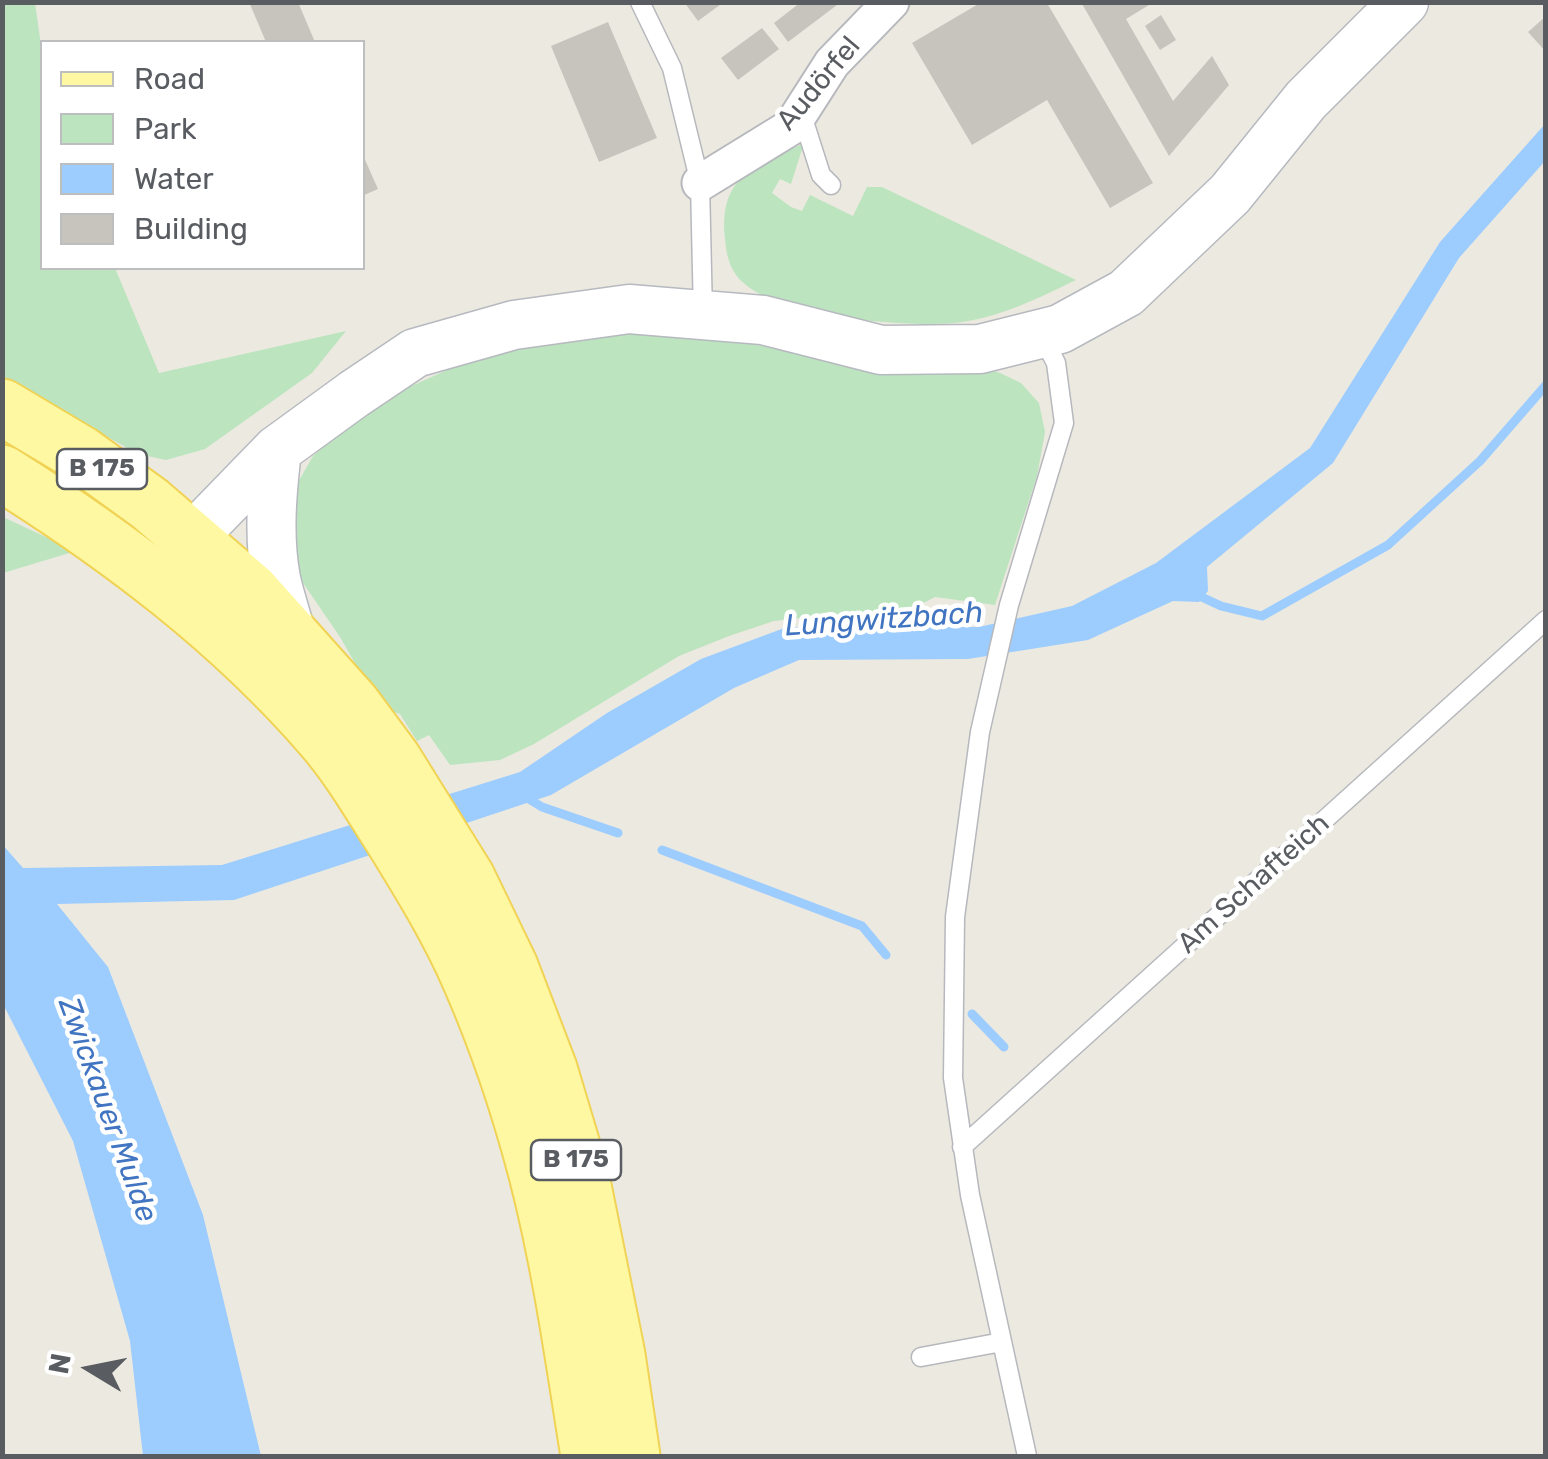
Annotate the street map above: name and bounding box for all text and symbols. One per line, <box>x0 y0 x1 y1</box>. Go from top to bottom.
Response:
street label: Audörfel <box>770 30 868 138</box>
legend <box>40 40 365 270</box>
text: Road <box>134 61 205 97</box>
text: Park <box>134 111 196 147</box>
text: Water <box>134 161 214 197</box>
text: Building <box>134 211 248 247</box>
road number: B 175 <box>57 449 147 489</box>
water label: Lungwitzbach <box>784 595 984 645</box>
street label: Am Schafteich <box>1171 807 1337 961</box>
water label: Zwickauer Mulde <box>50 993 164 1227</box>
road number: B 175 <box>531 1140 621 1180</box>
north arrow <box>40 1319 140 1419</box>
text: N <box>42 1351 78 1376</box>

